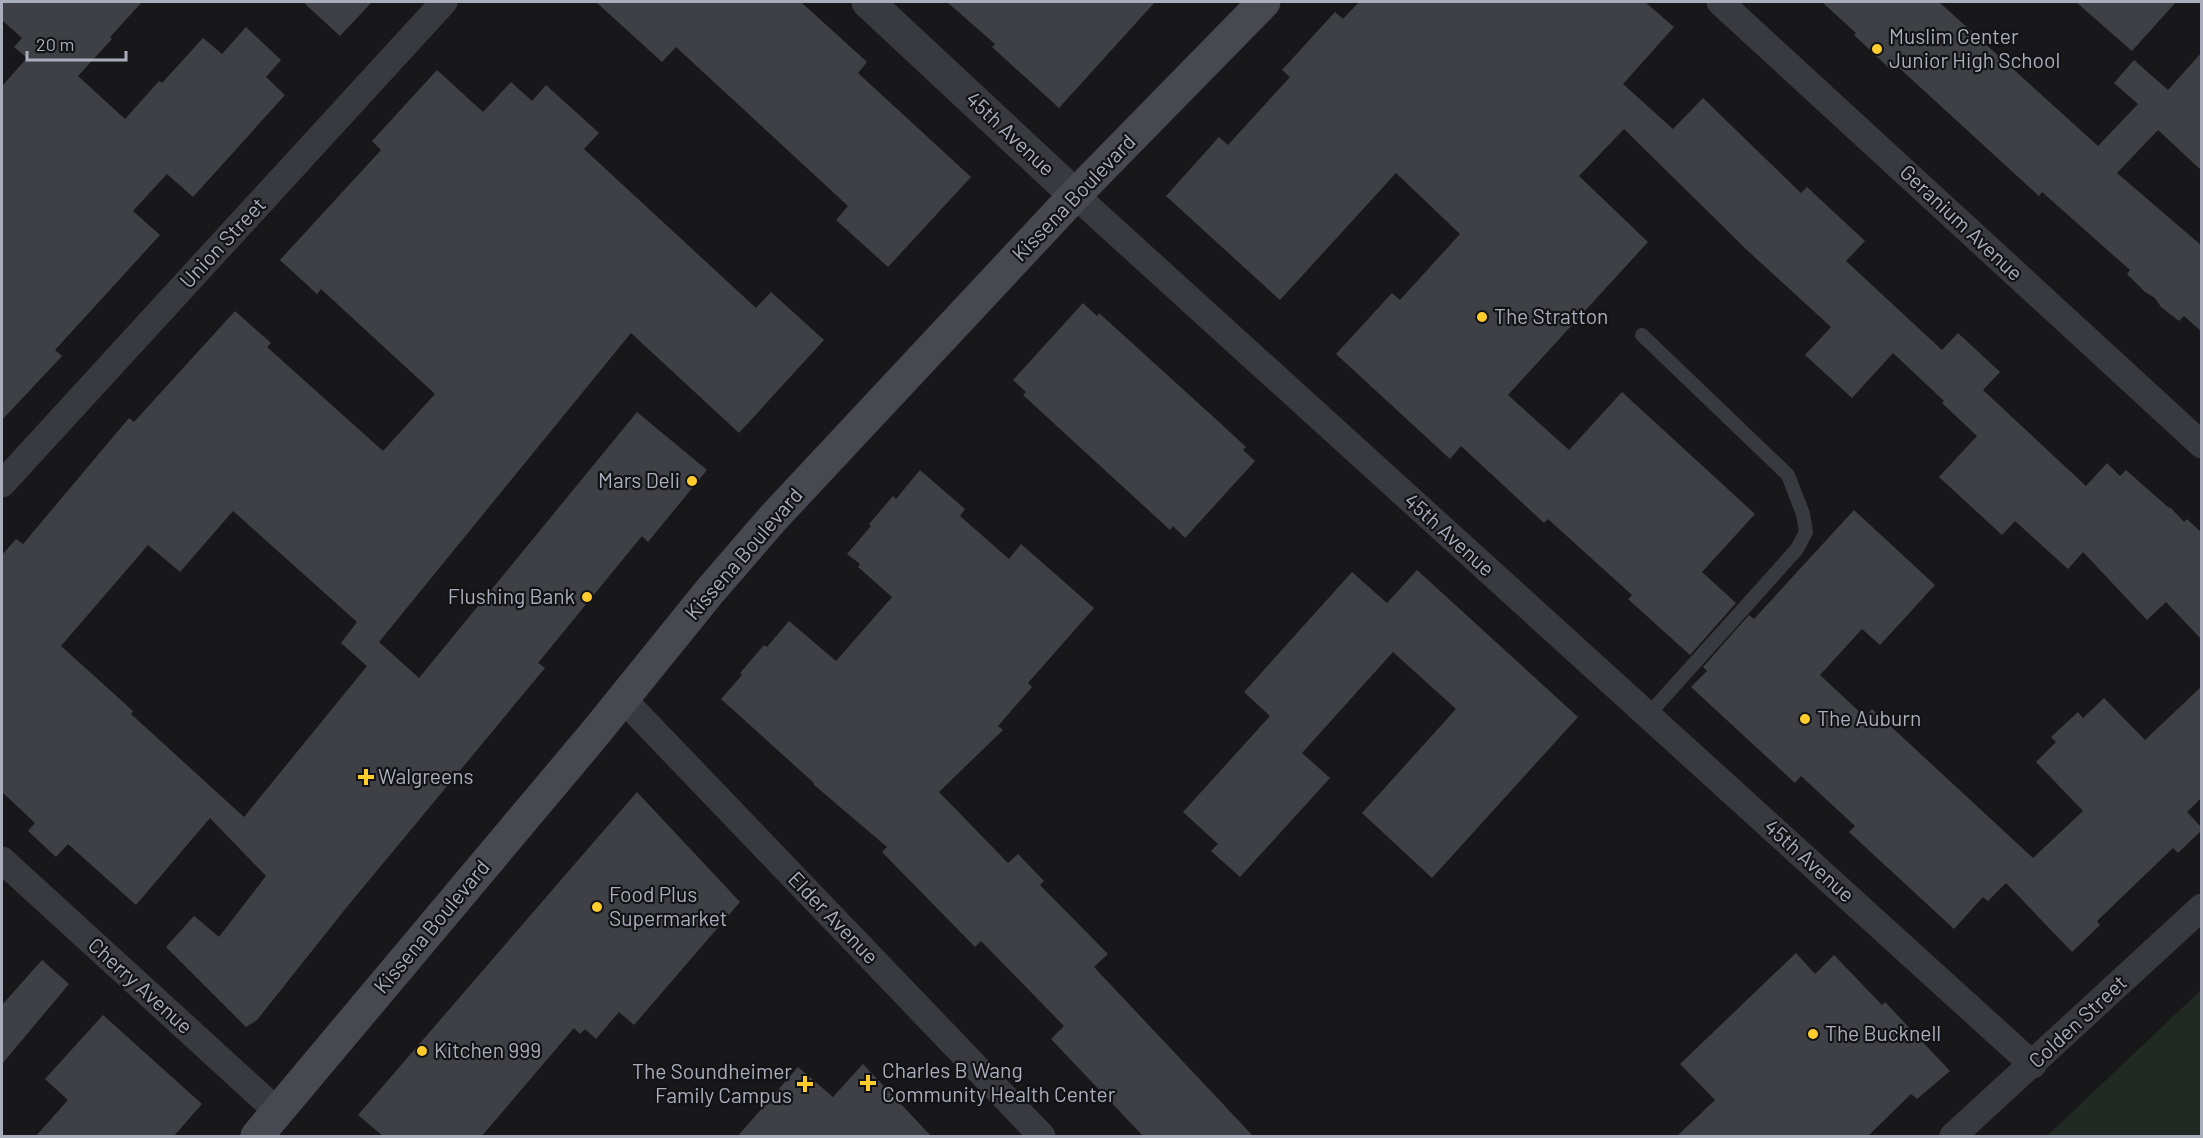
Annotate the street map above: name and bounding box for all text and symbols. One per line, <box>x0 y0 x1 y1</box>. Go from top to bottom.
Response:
place label: Muslim Center Junior High School <box>1889 23 2060 72</box>
scale bar <box>27 24 126 62</box>
text: 20 m <box>36 33 74 55</box>
marker: Muslim Center Junior High School <box>1870 42 1884 56</box>
street label: 45th Avenue <box>961 85 1061 180</box>
street label: Kissena Boulevard <box>1006 128 1140 266</box>
street label: Geranium Avenue <box>1895 159 2029 285</box>
street label: Union Street <box>174 192 270 292</box>
place label: The Stratton <box>1494 303 1608 328</box>
marker: The Stratton <box>1475 310 1489 324</box>
place label: Mars Deli <box>598 467 680 492</box>
marker: Mars Deli <box>685 474 699 488</box>
street label: Kissena Boulevard <box>679 482 807 624</box>
street label: 45th Avenue <box>1400 487 1500 581</box>
place label: Flushing Bank <box>448 583 575 608</box>
marker: Flushing Bank <box>580 590 594 604</box>
place label: The Auburn <box>1817 705 1921 730</box>
marker: The Auburn <box>1798 712 1812 726</box>
place label: Walgreens <box>378 763 474 788</box>
marker: Walgreens <box>359 770 373 784</box>
street label: 45th Avenue <box>1760 813 1860 907</box>
street label: Kissena Boulevard <box>368 854 494 998</box>
street label: Elder Avenue <box>784 866 884 968</box>
place label: Food Plus Supermarket <box>609 881 727 930</box>
marker: Food Plus Supermarket <box>590 900 604 914</box>
street label: Cherry Avenue <box>84 932 198 1038</box>
street label: Colden Street <box>2023 969 2131 1073</box>
place label: The Bucknell <box>1825 1020 1941 1045</box>
marker: The Bucknell <box>1806 1027 1820 1041</box>
place label: Kitchen 999 <box>434 1037 541 1062</box>
marker: Kitchen 999 <box>415 1044 429 1058</box>
place label: Charles B Wang Community Health Center <box>882 1057 1116 1106</box>
place label: The Soundheimer Family Campus <box>632 1058 792 1107</box>
marker: Charles B Wang Community Health Center <box>859 1074 877 1092</box>
marker: The Soundheimer Family Campus <box>796 1075 814 1093</box>

